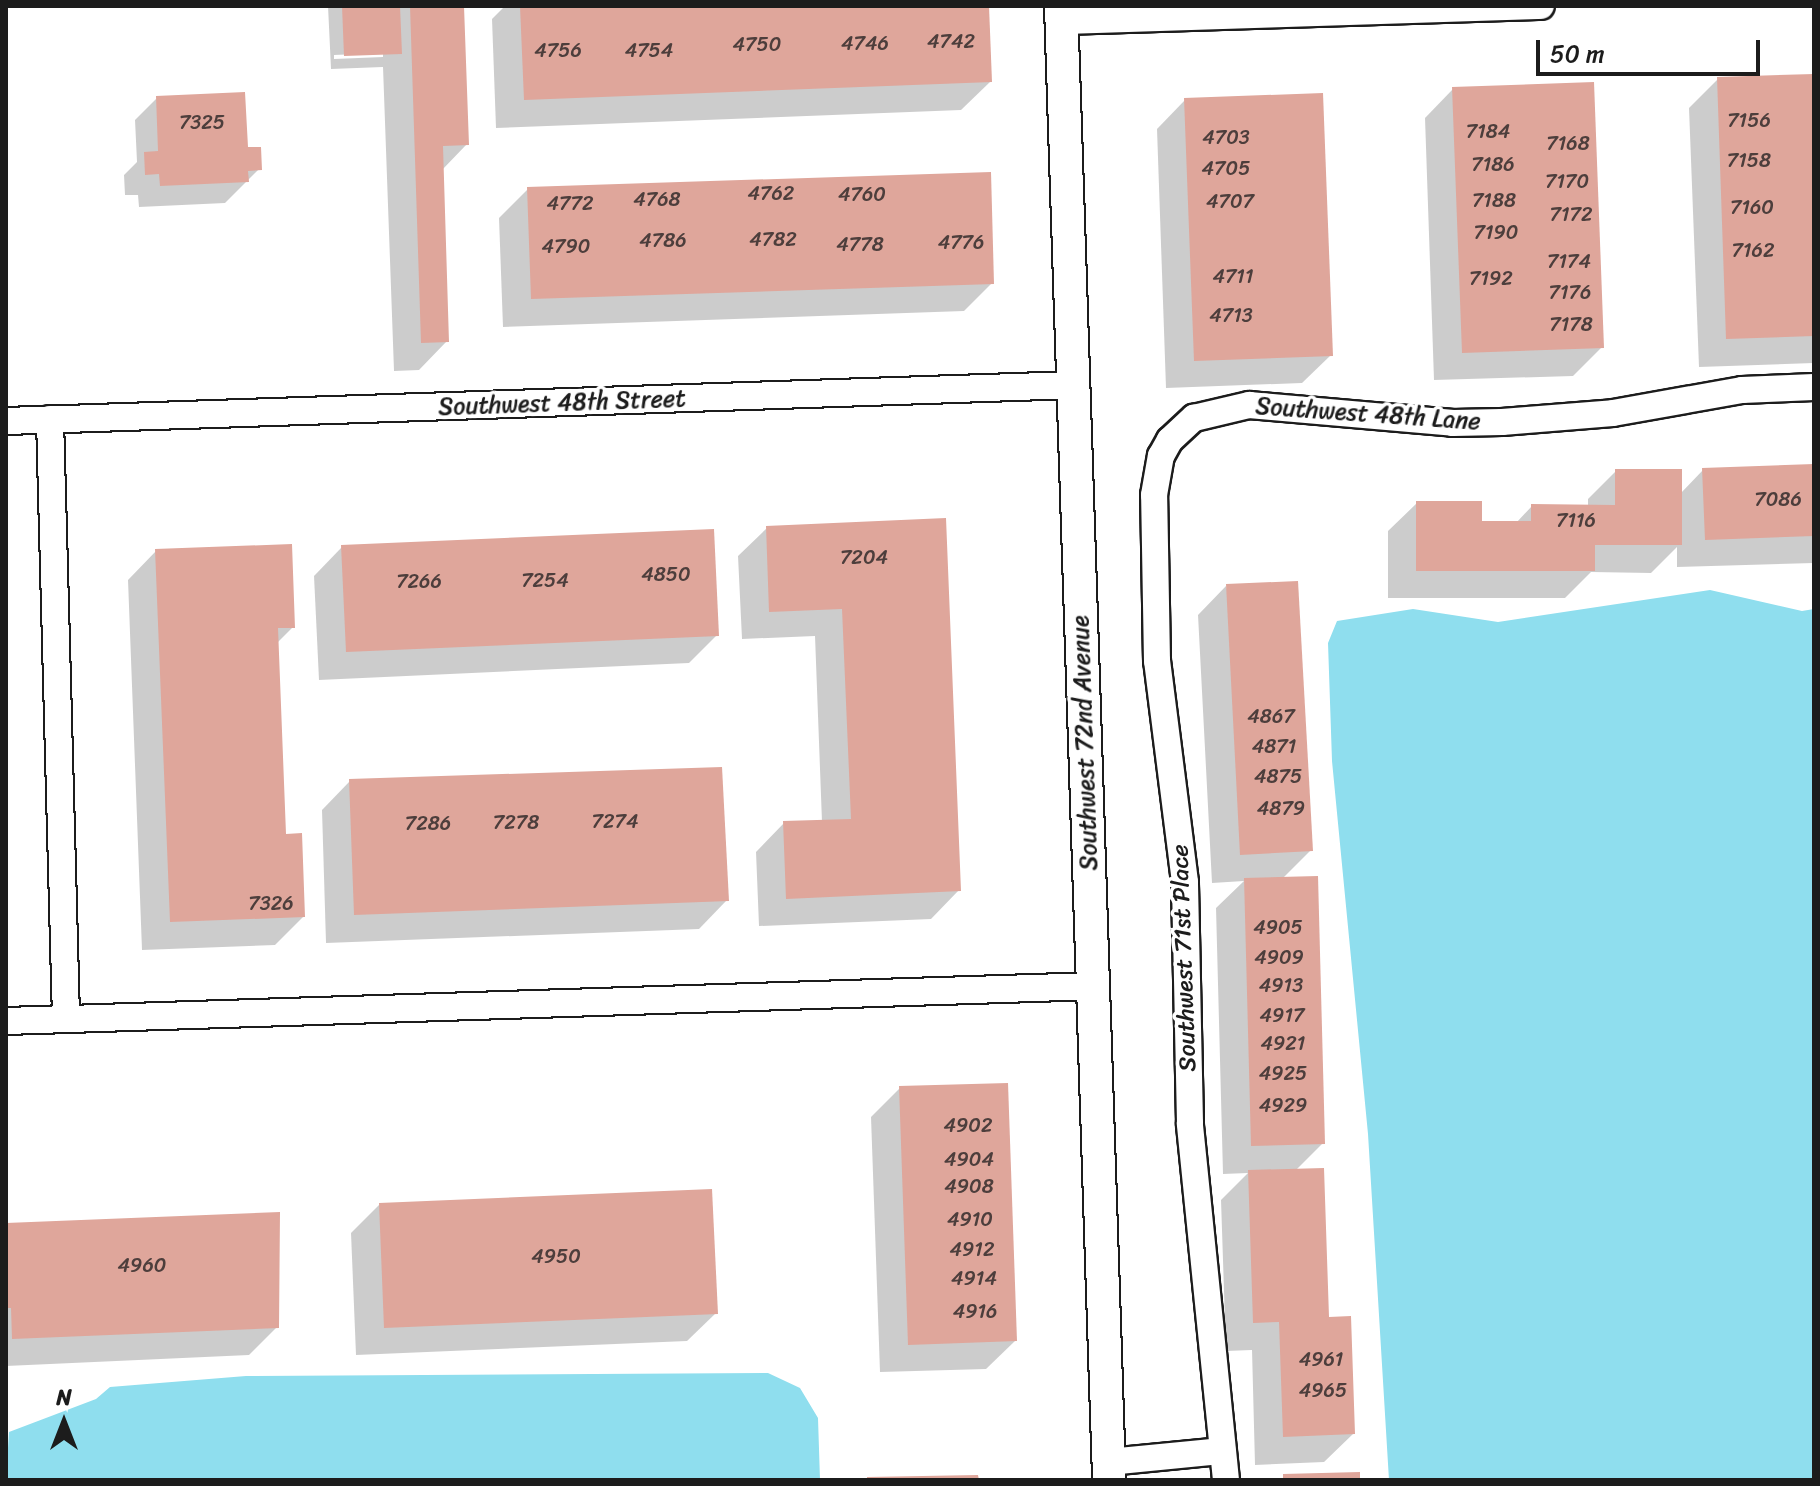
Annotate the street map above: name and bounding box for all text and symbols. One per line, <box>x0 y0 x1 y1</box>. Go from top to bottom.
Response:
scale bar <box>1540 24 1764 74</box>
house number: 4742 <box>927 29 975 53</box>
house number: 4746 <box>841 31 889 55</box>
house number: 4750 <box>733 32 781 56</box>
text: 50 m <box>1550 33 1605 75</box>
house number: 4756 <box>534 38 582 62</box>
house number: 4754 <box>625 38 673 62</box>
house number: 7156 <box>1727 108 1771 132</box>
house number: 7325 <box>179 110 225 134</box>
house number: 7184 <box>1466 119 1510 143</box>
house number: 4703 <box>1202 125 1250 149</box>
house number: 7168 <box>1546 131 1590 155</box>
house number: 7158 <box>1727 148 1771 172</box>
house number: 7186 <box>1471 152 1515 176</box>
house number: 4705 <box>1202 156 1250 180</box>
house number: 7170 <box>1545 169 1589 193</box>
house number: 4762 <box>748 181 794 205</box>
house number: 4760 <box>838 182 886 206</box>
house number: 4768 <box>633 187 681 211</box>
house number: 7188 <box>1472 188 1516 212</box>
house number: 4707 <box>1206 189 1254 213</box>
house number: 4772 <box>547 191 593 215</box>
house number: 7160 <box>1730 195 1774 219</box>
house number: 7172 <box>1550 202 1592 226</box>
house number: 7190 <box>1474 220 1518 244</box>
house number: 4782 <box>749 227 797 251</box>
house number: 4786 <box>639 228 687 252</box>
house number: 4776 <box>938 230 984 254</box>
house number: 4778 <box>836 232 884 256</box>
house number: 4790 <box>542 234 590 258</box>
house number: 7162 <box>1732 238 1774 262</box>
house number: 7174 <box>1547 249 1591 273</box>
house number: 4711 <box>1212 264 1254 288</box>
house number: 7192 <box>1469 266 1513 290</box>
house number: 7176 <box>1549 280 1591 304</box>
house number: 4713 <box>1209 303 1253 327</box>
house number: 7178 <box>1549 312 1593 336</box>
street label: Southwest 48th Street <box>438 384 686 422</box>
street label: Southwest 48th Lane <box>1254 392 1482 436</box>
house number: 7086 <box>1754 487 1802 511</box>
house number: 7116 <box>1556 508 1596 532</box>
house number: 7204 <box>840 545 888 569</box>
house number: 4850 <box>641 562 691 586</box>
house number: 7254 <box>521 568 569 592</box>
house number: 7266 <box>396 569 442 593</box>
street label: Southwest 72nd Avenue <box>1066 615 1104 871</box>
house number: 4867 <box>1247 704 1295 728</box>
house number: 4871 <box>1252 734 1296 758</box>
house number: 4875 <box>1254 764 1302 788</box>
house number: 4879 <box>1257 796 1305 820</box>
house number: 7274 <box>592 809 638 833</box>
house number: 7278 <box>493 810 539 834</box>
house number: 7286 <box>405 811 451 835</box>
street label: Southwest 71st Place <box>1166 843 1202 1073</box>
house number: 7326 <box>248 891 294 915</box>
house number: 4905 <box>1253 915 1303 939</box>
house number: 4909 <box>1254 945 1304 969</box>
house number: 4913 <box>1259 973 1303 997</box>
house number: 4917 <box>1260 1003 1304 1027</box>
house number: 4921 <box>1261 1031 1305 1055</box>
house number: 4925 <box>1259 1061 1307 1085</box>
house number: 4929 <box>1259 1093 1307 1117</box>
house number: 4902 <box>944 1113 992 1137</box>
house number: 4904 <box>944 1147 994 1171</box>
house number: 4908 <box>944 1174 994 1198</box>
house number: 4910 <box>947 1207 993 1231</box>
house number: 4912 <box>950 1237 994 1261</box>
house number: 4950 <box>531 1244 581 1268</box>
house number: 4960 <box>118 1253 166 1277</box>
house number: 4914 <box>951 1266 997 1290</box>
house number: 4916 <box>953 1299 997 1323</box>
house number: 4961 <box>1299 1347 1343 1371</box>
text: N <box>56 1378 72 1417</box>
house number: 4965 <box>1299 1378 1347 1402</box>
north arrow <box>24 1382 104 1462</box>

